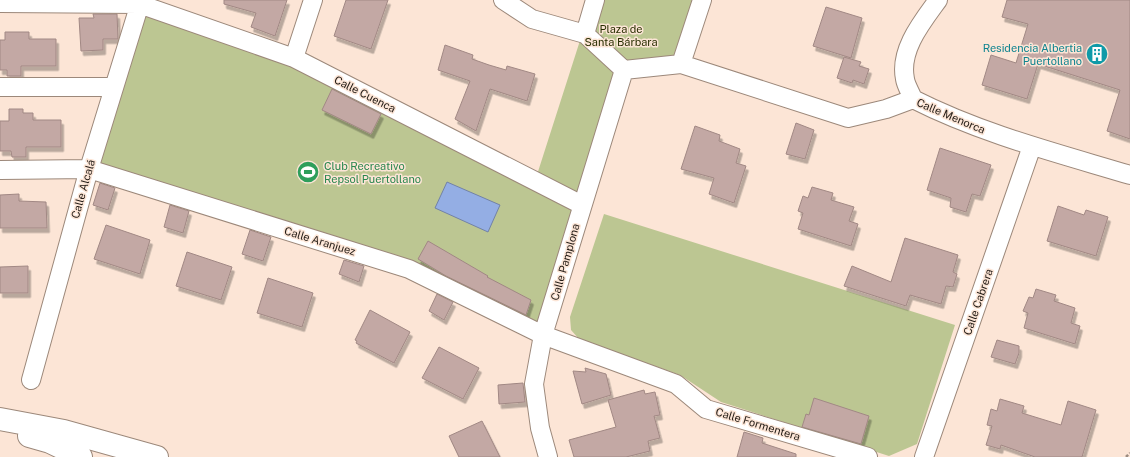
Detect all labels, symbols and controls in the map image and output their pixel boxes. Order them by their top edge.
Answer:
park label: Plaza de Santa Bárbara [584,23,658,48]
building icon: Residencia Albertia Puertollano [1084,41,1110,67]
place label: Residencia Albertia Puertollano [983,42,1082,67]
street label: Calle Cuenca [332,73,398,115]
street label: Calle Menorca [915,96,987,136]
street label: Calle Alcalá [69,158,97,220]
sports icon: Club Recreativo Repsol Puertollano [295,159,321,185]
place label: Club Recreativo Repsol Puertollano [324,160,421,185]
street label: Calle Pamplona [548,222,582,302]
street label: Calle Aranjuez [283,224,357,258]
street label: Calle Cabrera [961,267,995,337]
street label: Calle Formentera [714,405,802,443]

